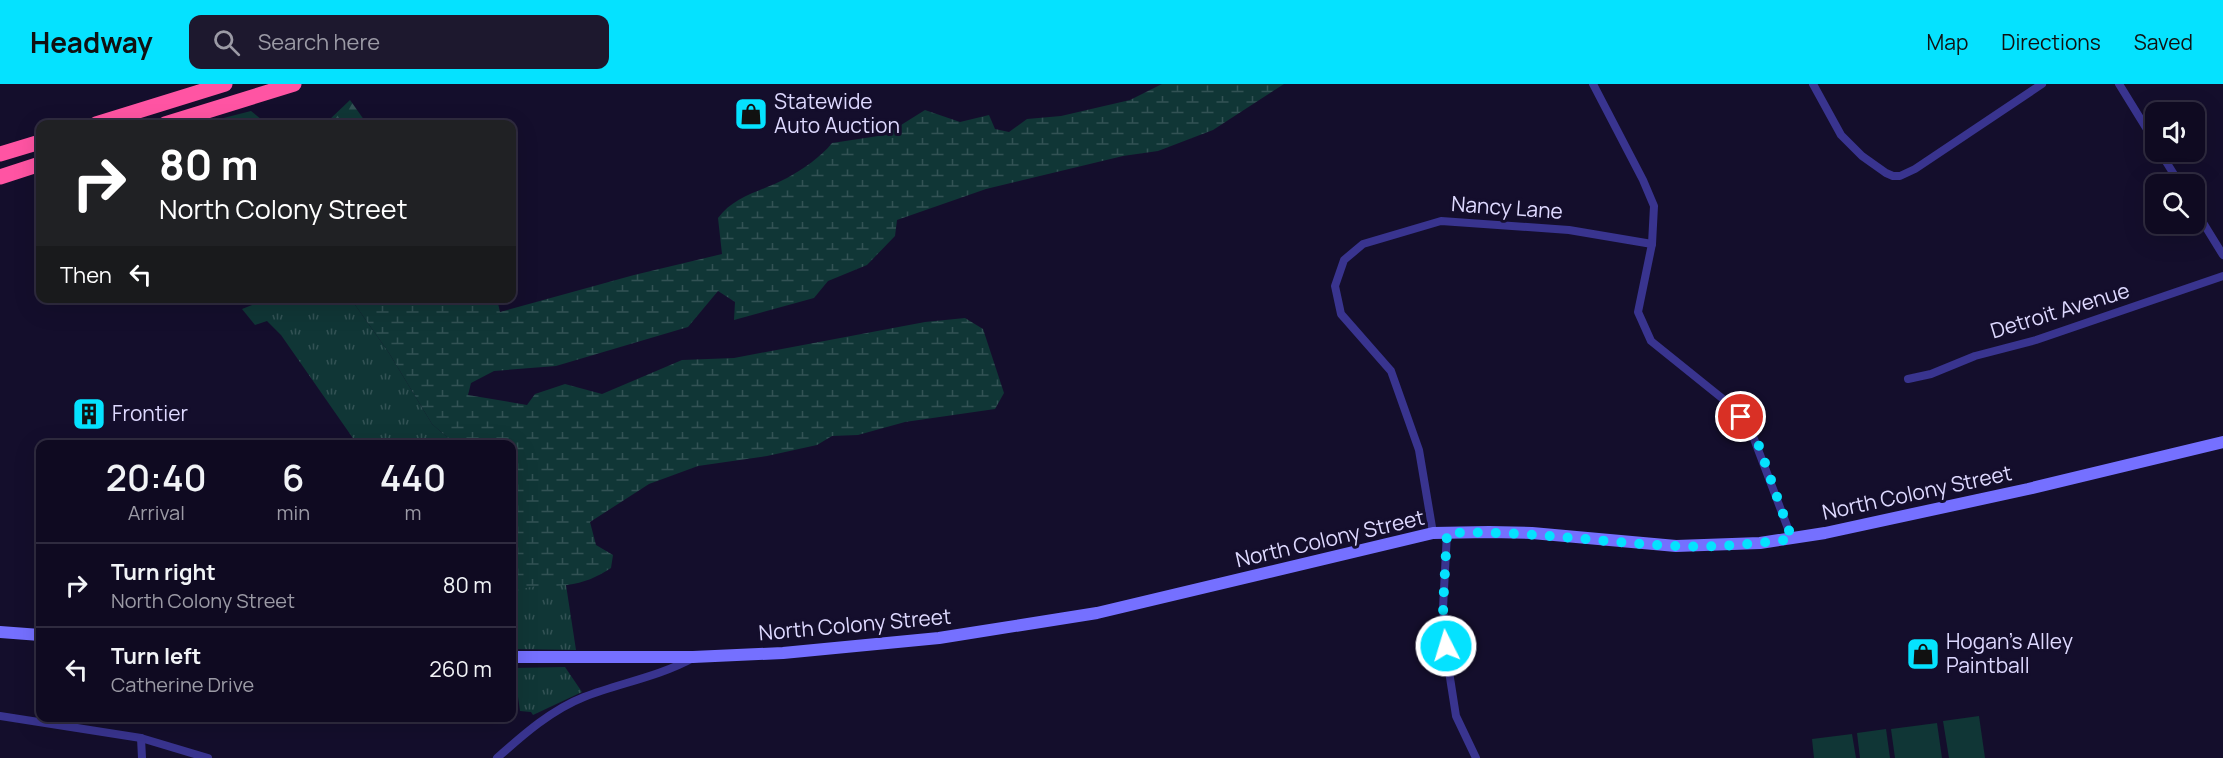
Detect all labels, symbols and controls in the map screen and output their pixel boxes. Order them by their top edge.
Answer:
search box [189,15,609,69]
text: Headway [30,23,153,61]
icon: search [210,26,243,59]
text: Search here [258,27,380,57]
text: Map [1927,28,1968,56]
text: Directions [2001,28,2101,56]
text: Saved [2134,28,2193,56]
place label: Statewide Auto Auction [774,87,900,139]
shop icon: Statewide Auto Auction [733,96,769,132]
map controls [2145,102,2205,234]
button: sound [2145,102,2205,162]
text: 80 m [159,135,259,193]
icon: right [60,144,138,222]
button: search [2145,174,2205,234]
street label: Nancy Lane [1450,189,1564,225]
text: North Colony Street [159,190,407,227]
icon: left [124,258,157,291]
text: Then [60,260,112,290]
street label: Detroit Avenue [1987,276,2133,344]
pin [1715,391,1766,442]
building icon: Frontier [71,396,107,432]
place label: Frontier [112,399,188,427]
icon: arrive [1724,400,1757,433]
text: 20:40 [106,453,207,502]
text: 6 [282,453,304,502]
text: 440 [380,453,446,502]
street label: North Colony Street [1819,458,2014,526]
text: Arrival [128,499,185,526]
text: min [277,499,310,526]
text: m [405,499,422,526]
street label: North Colony Street [1232,503,1427,573]
text: Turn right [111,557,216,587]
icon: right [60,569,93,602]
text: 80 m [443,570,492,600]
text: North Colony Street [111,587,295,614]
street label: North Colony Street [757,602,952,646]
position arrow [1414,614,1478,678]
place label: Hogan's Alley Paintball [1946,627,2073,679]
shop icon: Hogan's Alley Paintball [1905,636,1941,672]
text: Turn left [111,641,201,671]
icon: left [60,653,93,686]
text: 260 m [429,654,492,684]
text: Catherine Drive [111,671,254,698]

